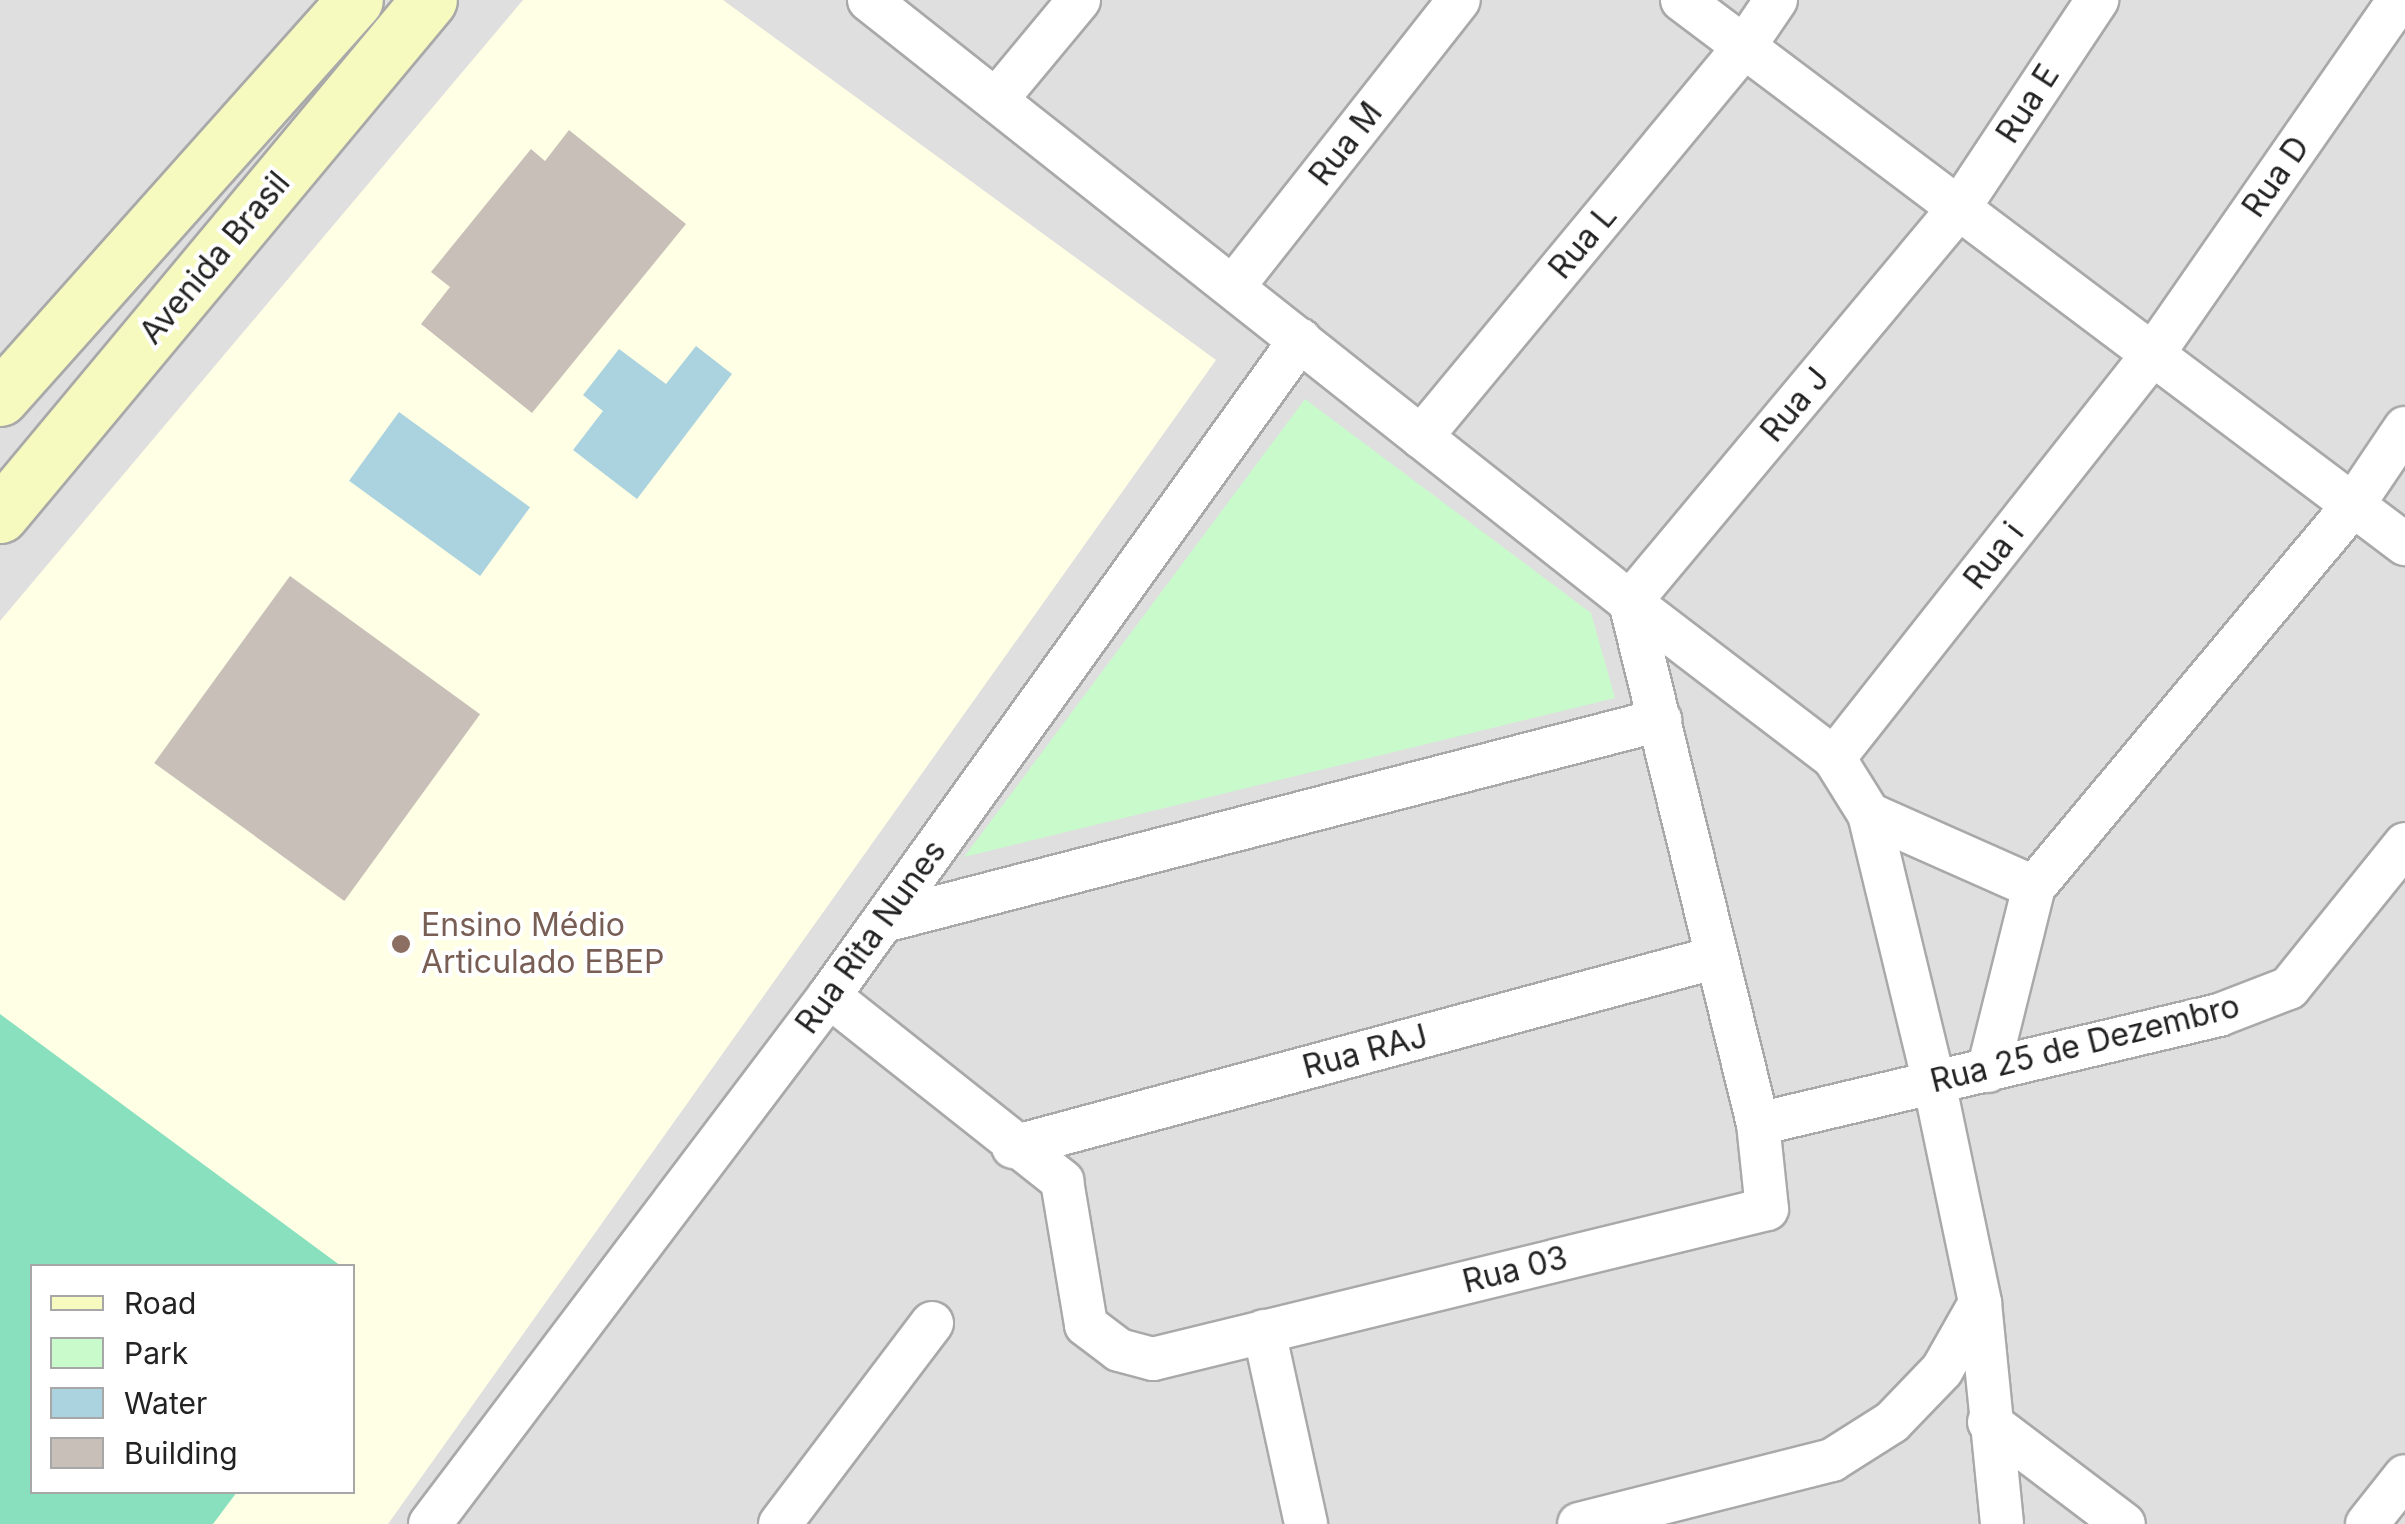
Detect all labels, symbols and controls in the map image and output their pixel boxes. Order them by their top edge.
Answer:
street label: Rua E [1989,58,2067,150]
street label: Rua M [1302,95,1390,193]
street label: Rua D [2235,129,2317,225]
street label: Avenida Brasil [132,164,298,352]
street label: Rua L [1541,197,1625,287]
street label: Rua J [1753,360,1837,450]
street label: Rua i [1956,515,2032,597]
street label: Rua Rita Nunes [788,833,954,1041]
place label: Ensino Médio Articulado EBEP [421,907,664,982]
marker: Ensino Médio Articulado EBEP [390,933,412,955]
street label: Rua 25 de Dezembro [1926,987,2244,1101]
street label: Rua RAJ [1298,1017,1432,1087]
street label: Rua 03 [1459,1238,1571,1302]
legend [30,1264,355,1494]
text: Road [124,1285,196,1321]
text: Park [124,1335,188,1371]
text: Water [124,1385,207,1421]
text: Building [124,1435,238,1471]

